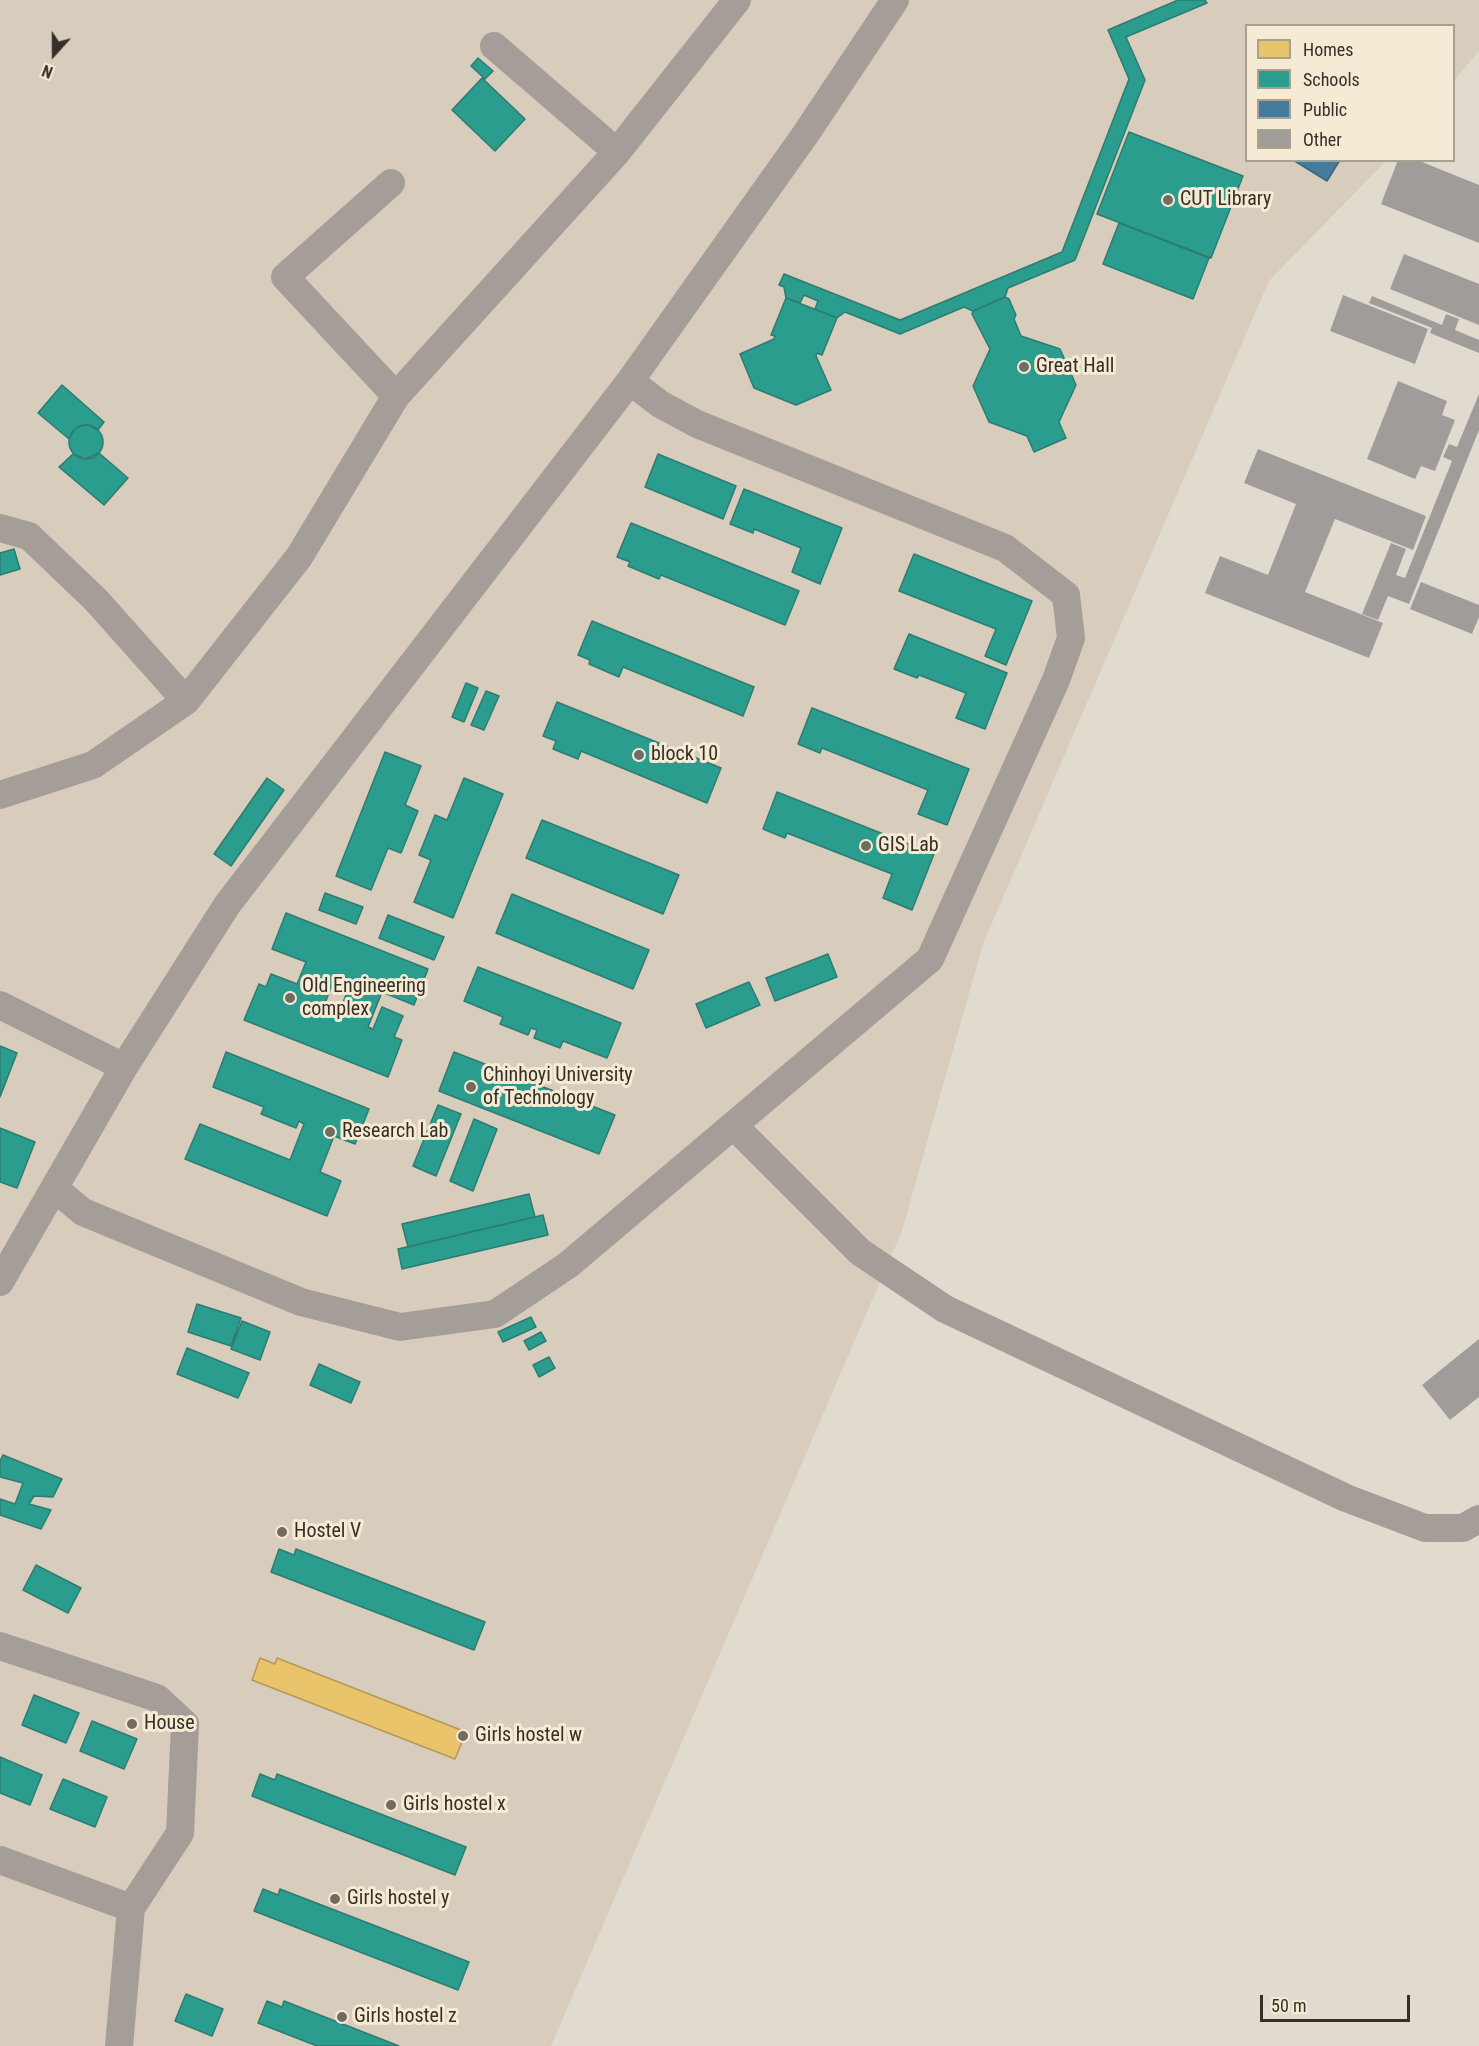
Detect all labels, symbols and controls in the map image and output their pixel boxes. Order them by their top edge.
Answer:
north arrow [24,24,84,84]
legend [1245,24,1455,162]
text: Homes [1303,39,1353,60]
text: N [39,61,55,82]
text: Schools [1303,69,1360,90]
text: Public [1303,99,1347,120]
text: Other [1303,129,1342,150]
place label: CUT Library [1180,188,1271,212]
marker: CUT Library [1161,193,1175,207]
place label: Great Hall [1036,355,1114,379]
marker: Great Hall [1017,360,1031,374]
place label: block 10 [651,743,718,767]
marker: block 10 [632,748,646,762]
place label: GIS Lab [878,834,939,858]
marker: GIS Lab [859,839,873,853]
place label: Old Engineering complex [302,975,426,1022]
marker: Old Engineering complex [283,991,297,1005]
place label: Chinhoyi University of Technology [483,1064,633,1111]
marker: Chinhoyi University of Technology [464,1080,478,1094]
place label: Research Lab [342,1120,448,1144]
marker: Research Lab [323,1125,337,1139]
place label: Hostel V [294,1520,361,1544]
marker: Hostel V [275,1525,289,1539]
place label: House [144,1712,195,1736]
marker: House [125,1717,139,1731]
place label: Girls hostel w [475,1724,582,1748]
marker: Girls hostel w [456,1729,470,1743]
place label: Girls hostel x [403,1793,506,1817]
marker: Girls hostel x [384,1798,398,1812]
place label: Girls hostel y [347,1887,449,1911]
marker: Girls hostel y [328,1892,342,1906]
scale bar [1263,1983,1413,2021]
text: 50 m [1271,1995,1306,2016]
place label: Girls hostel z [354,2005,457,2029]
marker: Girls hostel z [335,2010,349,2024]

